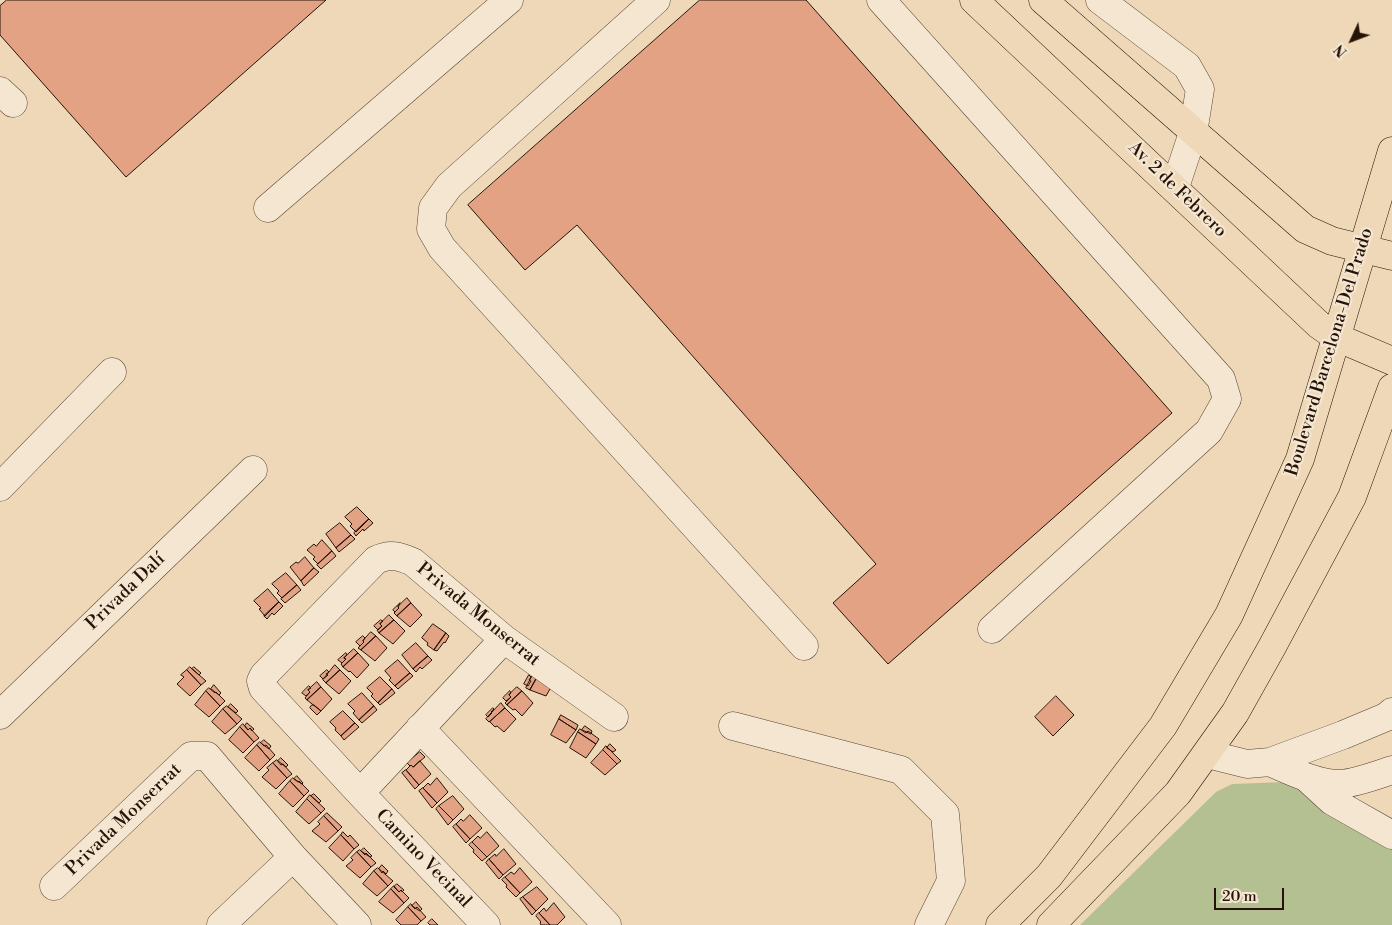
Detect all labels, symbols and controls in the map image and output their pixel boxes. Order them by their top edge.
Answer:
north arrow [1327,15,1377,65]
text: N [1331,40,1351,60]
street label: Av. 2 de Febrero [1123,137,1231,243]
street label: Boulevard Barcelona-Del Prado [1282,225,1378,479]
street label: Privada Dalí [82,549,170,635]
street label: Privada Monserrat [412,559,544,671]
street label: Privada Monserrat [62,759,186,881]
street label: Camino Vecinal [371,805,475,913]
scale bar [1217,878,1287,910]
text: 20 m [1222,887,1257,906]

